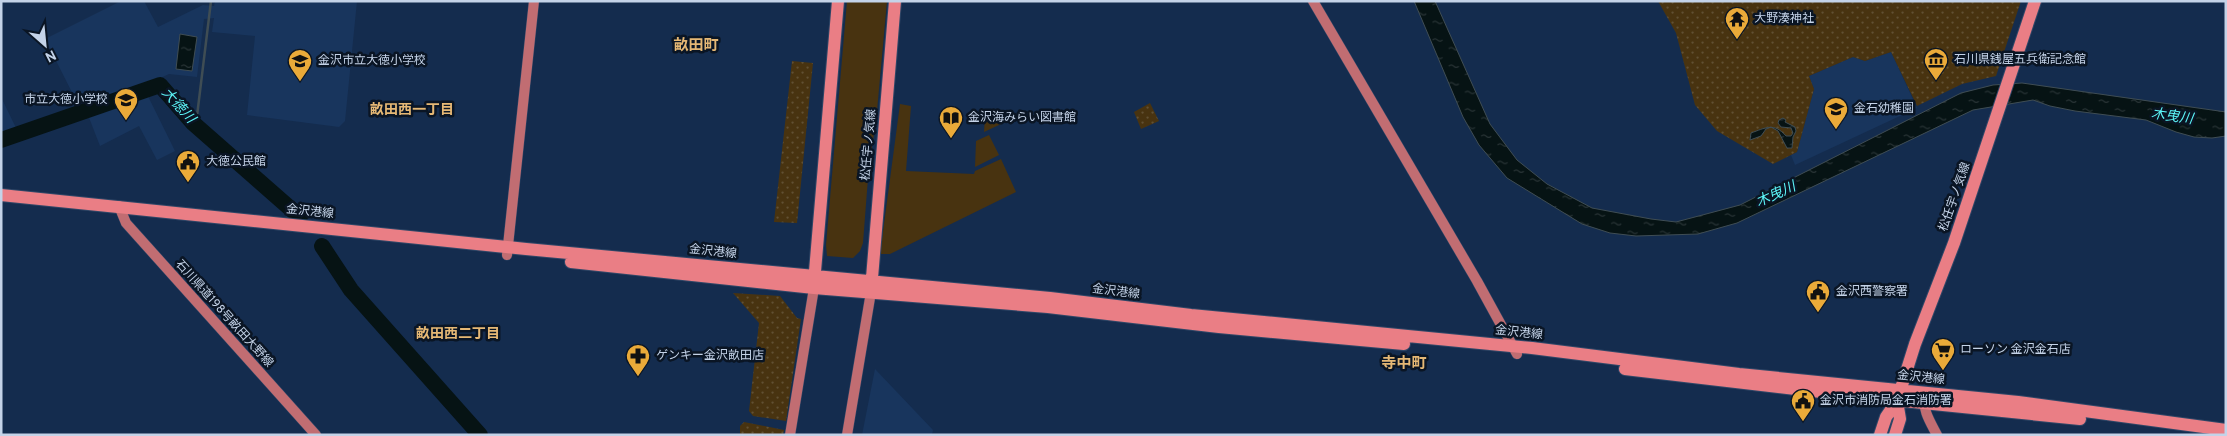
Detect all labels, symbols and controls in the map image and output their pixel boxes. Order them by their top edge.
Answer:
temple icon: 大野湊神社 [1724,6,1750,40]
place label: 大野湊神社 [1754,11,1814,27]
north arrow [20,20,70,70]
district label: 畝田町 [673,37,719,56]
text: N [42,45,59,65]
museum icon: 石川県銭屋五兵衛記念館 [1923,47,1949,81]
school or university icon: 金沢市立大徳小学校 [287,48,313,82]
place label: 石川県銭屋五兵衛記念館 [1954,52,2086,68]
place label: 金沢市立大徳小学校 [318,53,426,69]
water label: 大徳川 [158,85,200,129]
school or university icon: 市立大徳小学校 [113,87,139,121]
place label: 市立大徳小学校 [24,92,108,108]
school or university icon: 金石幼稚園 [1823,96,1849,130]
district label: 畝田西一丁目 [370,101,454,119]
place label: 金石幼稚園 [1854,101,1914,117]
library icon: 金沢海みらい図書館 [938,105,964,139]
water label: 木曳川 [2150,106,2196,129]
street label: 松任宇ノ気線 [858,108,880,182]
place label: 金沢海みらい図書館 [968,110,1076,126]
public building icon: 大徳公民館 [175,149,201,183]
place label: 大徳公民館 [206,154,266,170]
street label: 松任宇ノ気線 [1936,160,1974,234]
water label: 木曳川 [1753,178,1800,211]
street label: 金沢港線 [285,202,335,222]
street label: 金沢港線 [688,242,738,262]
street label: 石川県道198号畝田大野線 [172,257,276,371]
public building icon: 金沢西警察署 [1805,279,1831,313]
street label: 金沢港線 [1091,281,1141,303]
place label: 金沢西警察署 [1836,284,1908,300]
street label: 金沢港線 [1494,323,1544,343]
district label: 畝田西二丁目 [416,325,500,343]
supermarket icon: ローソン 金沢金石店 [1930,337,1956,371]
place label: ローソン 金沢金石店 [1960,342,2071,358]
pharmacy icon: ゲンキー金沢畝田店 [625,343,651,377]
place label: ゲンキー金沢畝田店 [656,348,764,364]
district label: 寺中町 [1381,355,1427,374]
street label: 金沢港線 [1896,368,1946,388]
public building icon: 金沢市消防局金石消防署 [1790,388,1816,422]
place label: 金沢市消防局金石消防署 [1820,393,1952,409]

